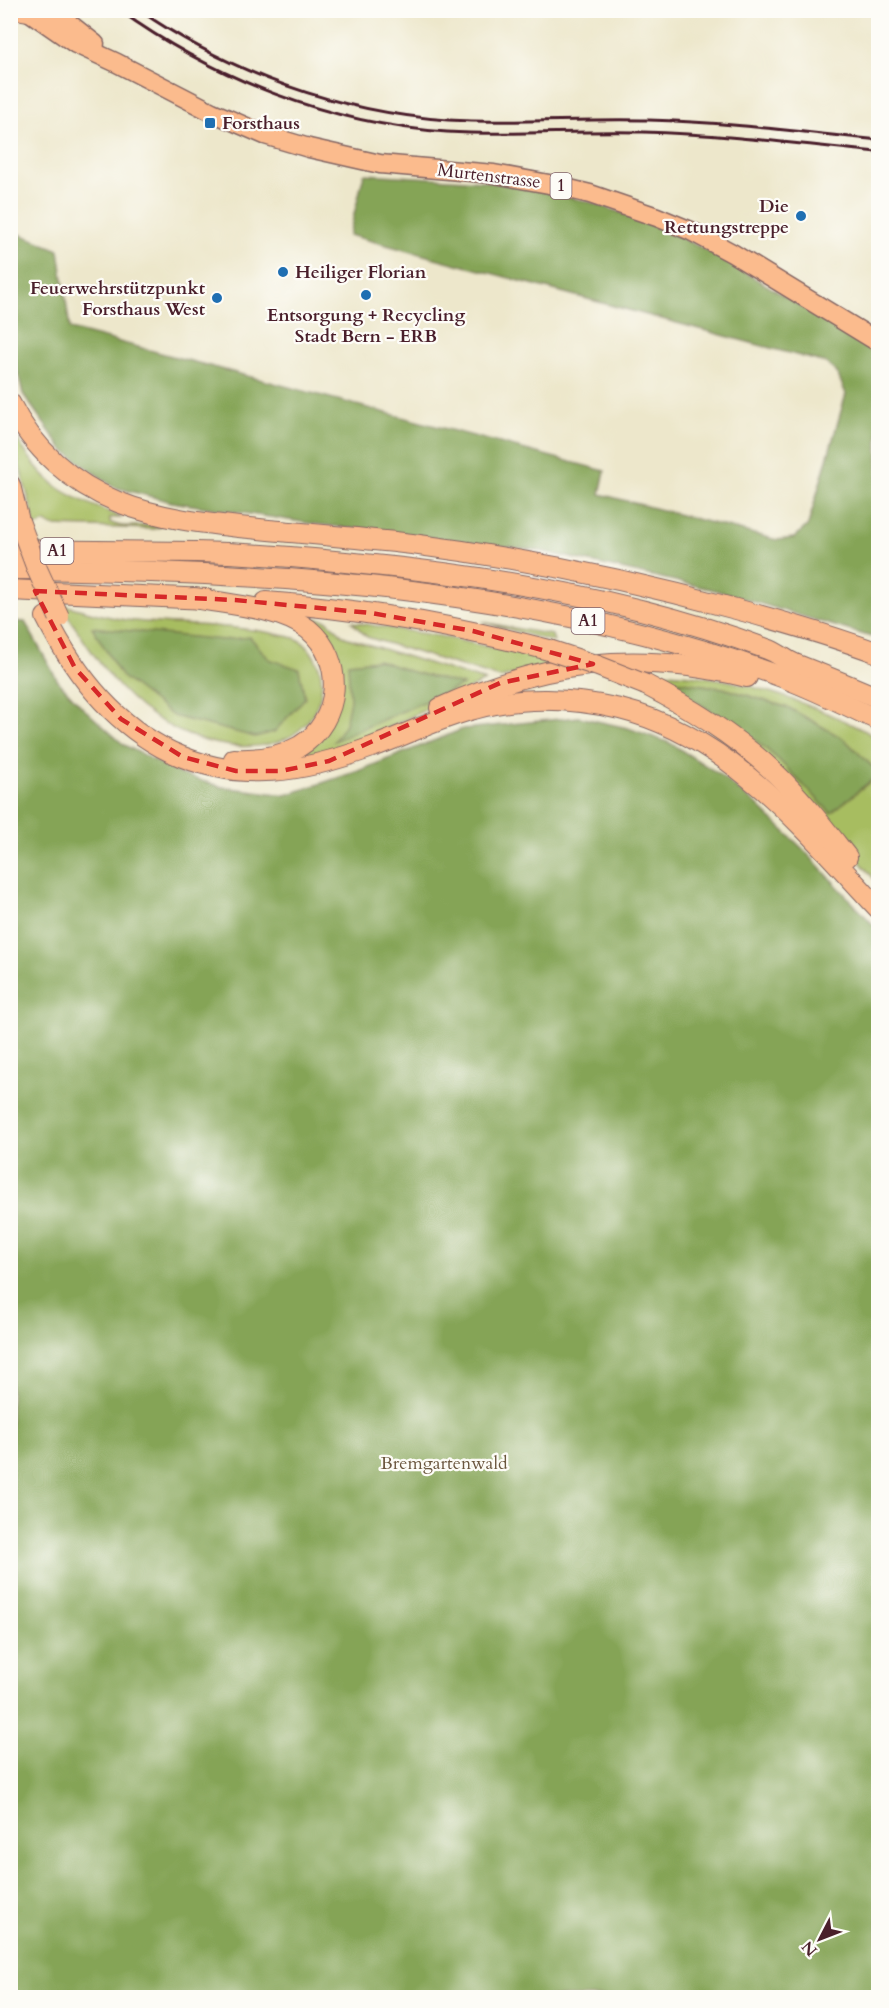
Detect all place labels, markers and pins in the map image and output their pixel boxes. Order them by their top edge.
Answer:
place label: Forsthaus [222,111,300,136]
marker: Forsthaus [203,116,217,130]
place label: Die Rettungstreppe [664,194,789,240]
marker: Die Rettungstreppe [794,209,808,223]
place label: Heiliger Florian [295,260,427,285]
marker: Heiliger Florian [276,265,290,279]
place label: Feuerwehrstützpunkt Forsthaus West [30,276,206,322]
marker: Entsorgung + Recycling Stadt Bern - ERB [359,288,373,302]
marker: Feuerwehrstützpunkt Forsthaus West [210,291,224,305]
place label: Entsorgung + Recycling Stadt Bern - ERB [267,303,465,349]

